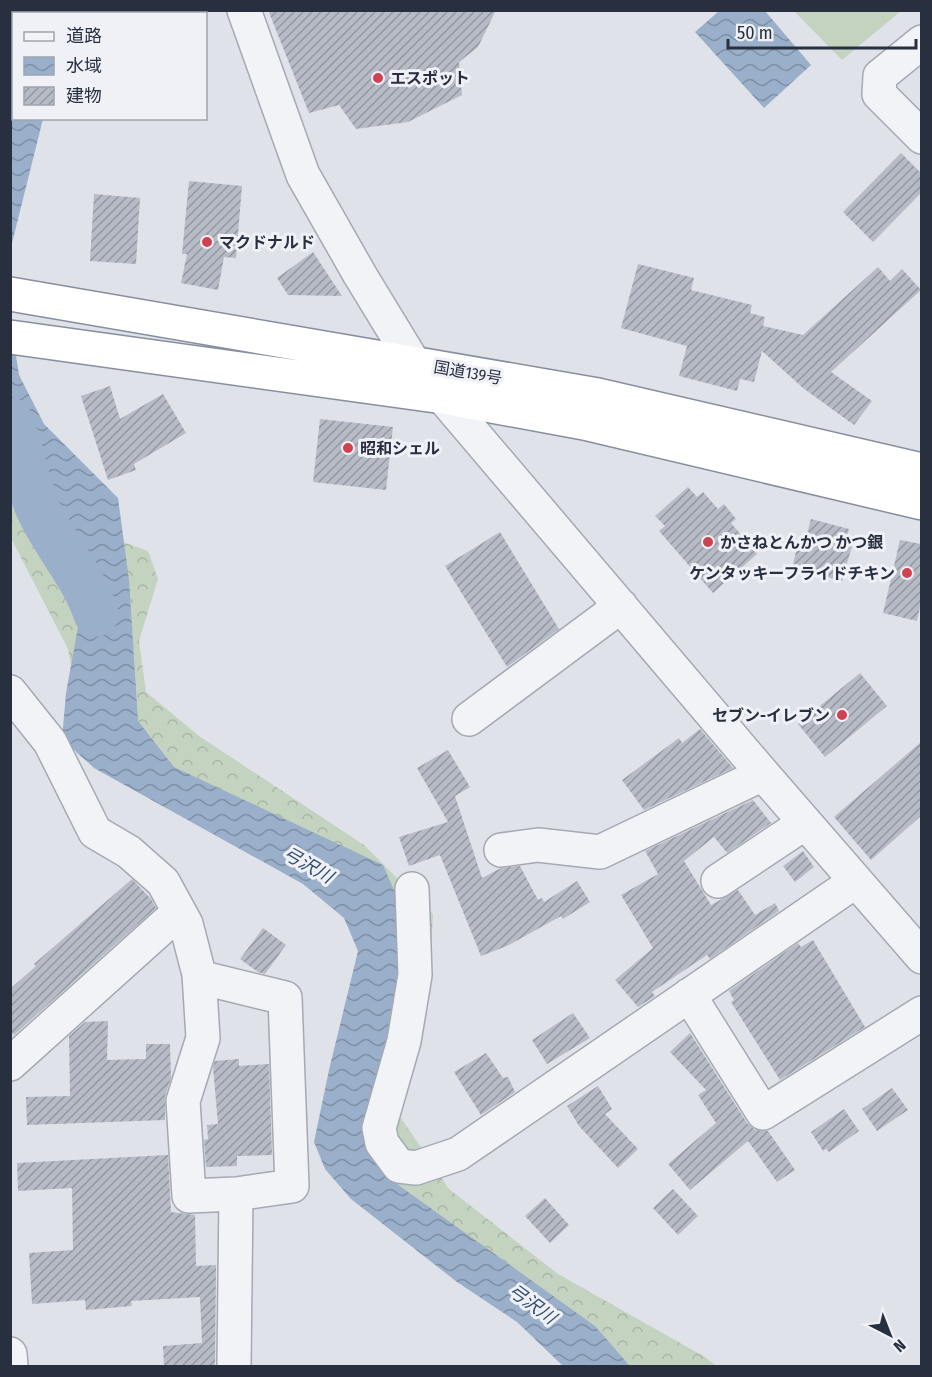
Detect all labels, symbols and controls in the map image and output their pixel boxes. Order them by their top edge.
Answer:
legend [12,12,207,120]
scale bar [728,12,916,50]
text: 50 m [737,22,773,44]
text: 道路 [66,25,102,47]
text: 水域 [66,55,102,77]
place label: エスポット [390,69,470,88]
marker: エスポット [371,71,385,85]
text: 建物 [66,85,102,107]
place label: マクドナルド [219,233,315,252]
marker: マクドナルド [200,235,214,249]
street label: 国道139号 [432,357,504,388]
place label: 昭和シェル [360,439,440,458]
marker: 昭和シェル [341,441,355,455]
place label: かさねとんかつ かつ銀 [720,533,883,552]
marker: かさねとんかつ かつ銀 [701,535,715,549]
place label: ケンタッキーフライドチキン [689,564,895,583]
marker: ケンタッキーフライドチキン [900,566,914,580]
place label: セブン-イレブン [712,706,830,725]
marker: セブン-イレブン [835,708,849,722]
water label: 弓沢川 [279,842,339,889]
water label: 弓沢川 [504,1279,562,1330]
north arrow [860,1305,920,1365]
text: N [890,1336,910,1356]

